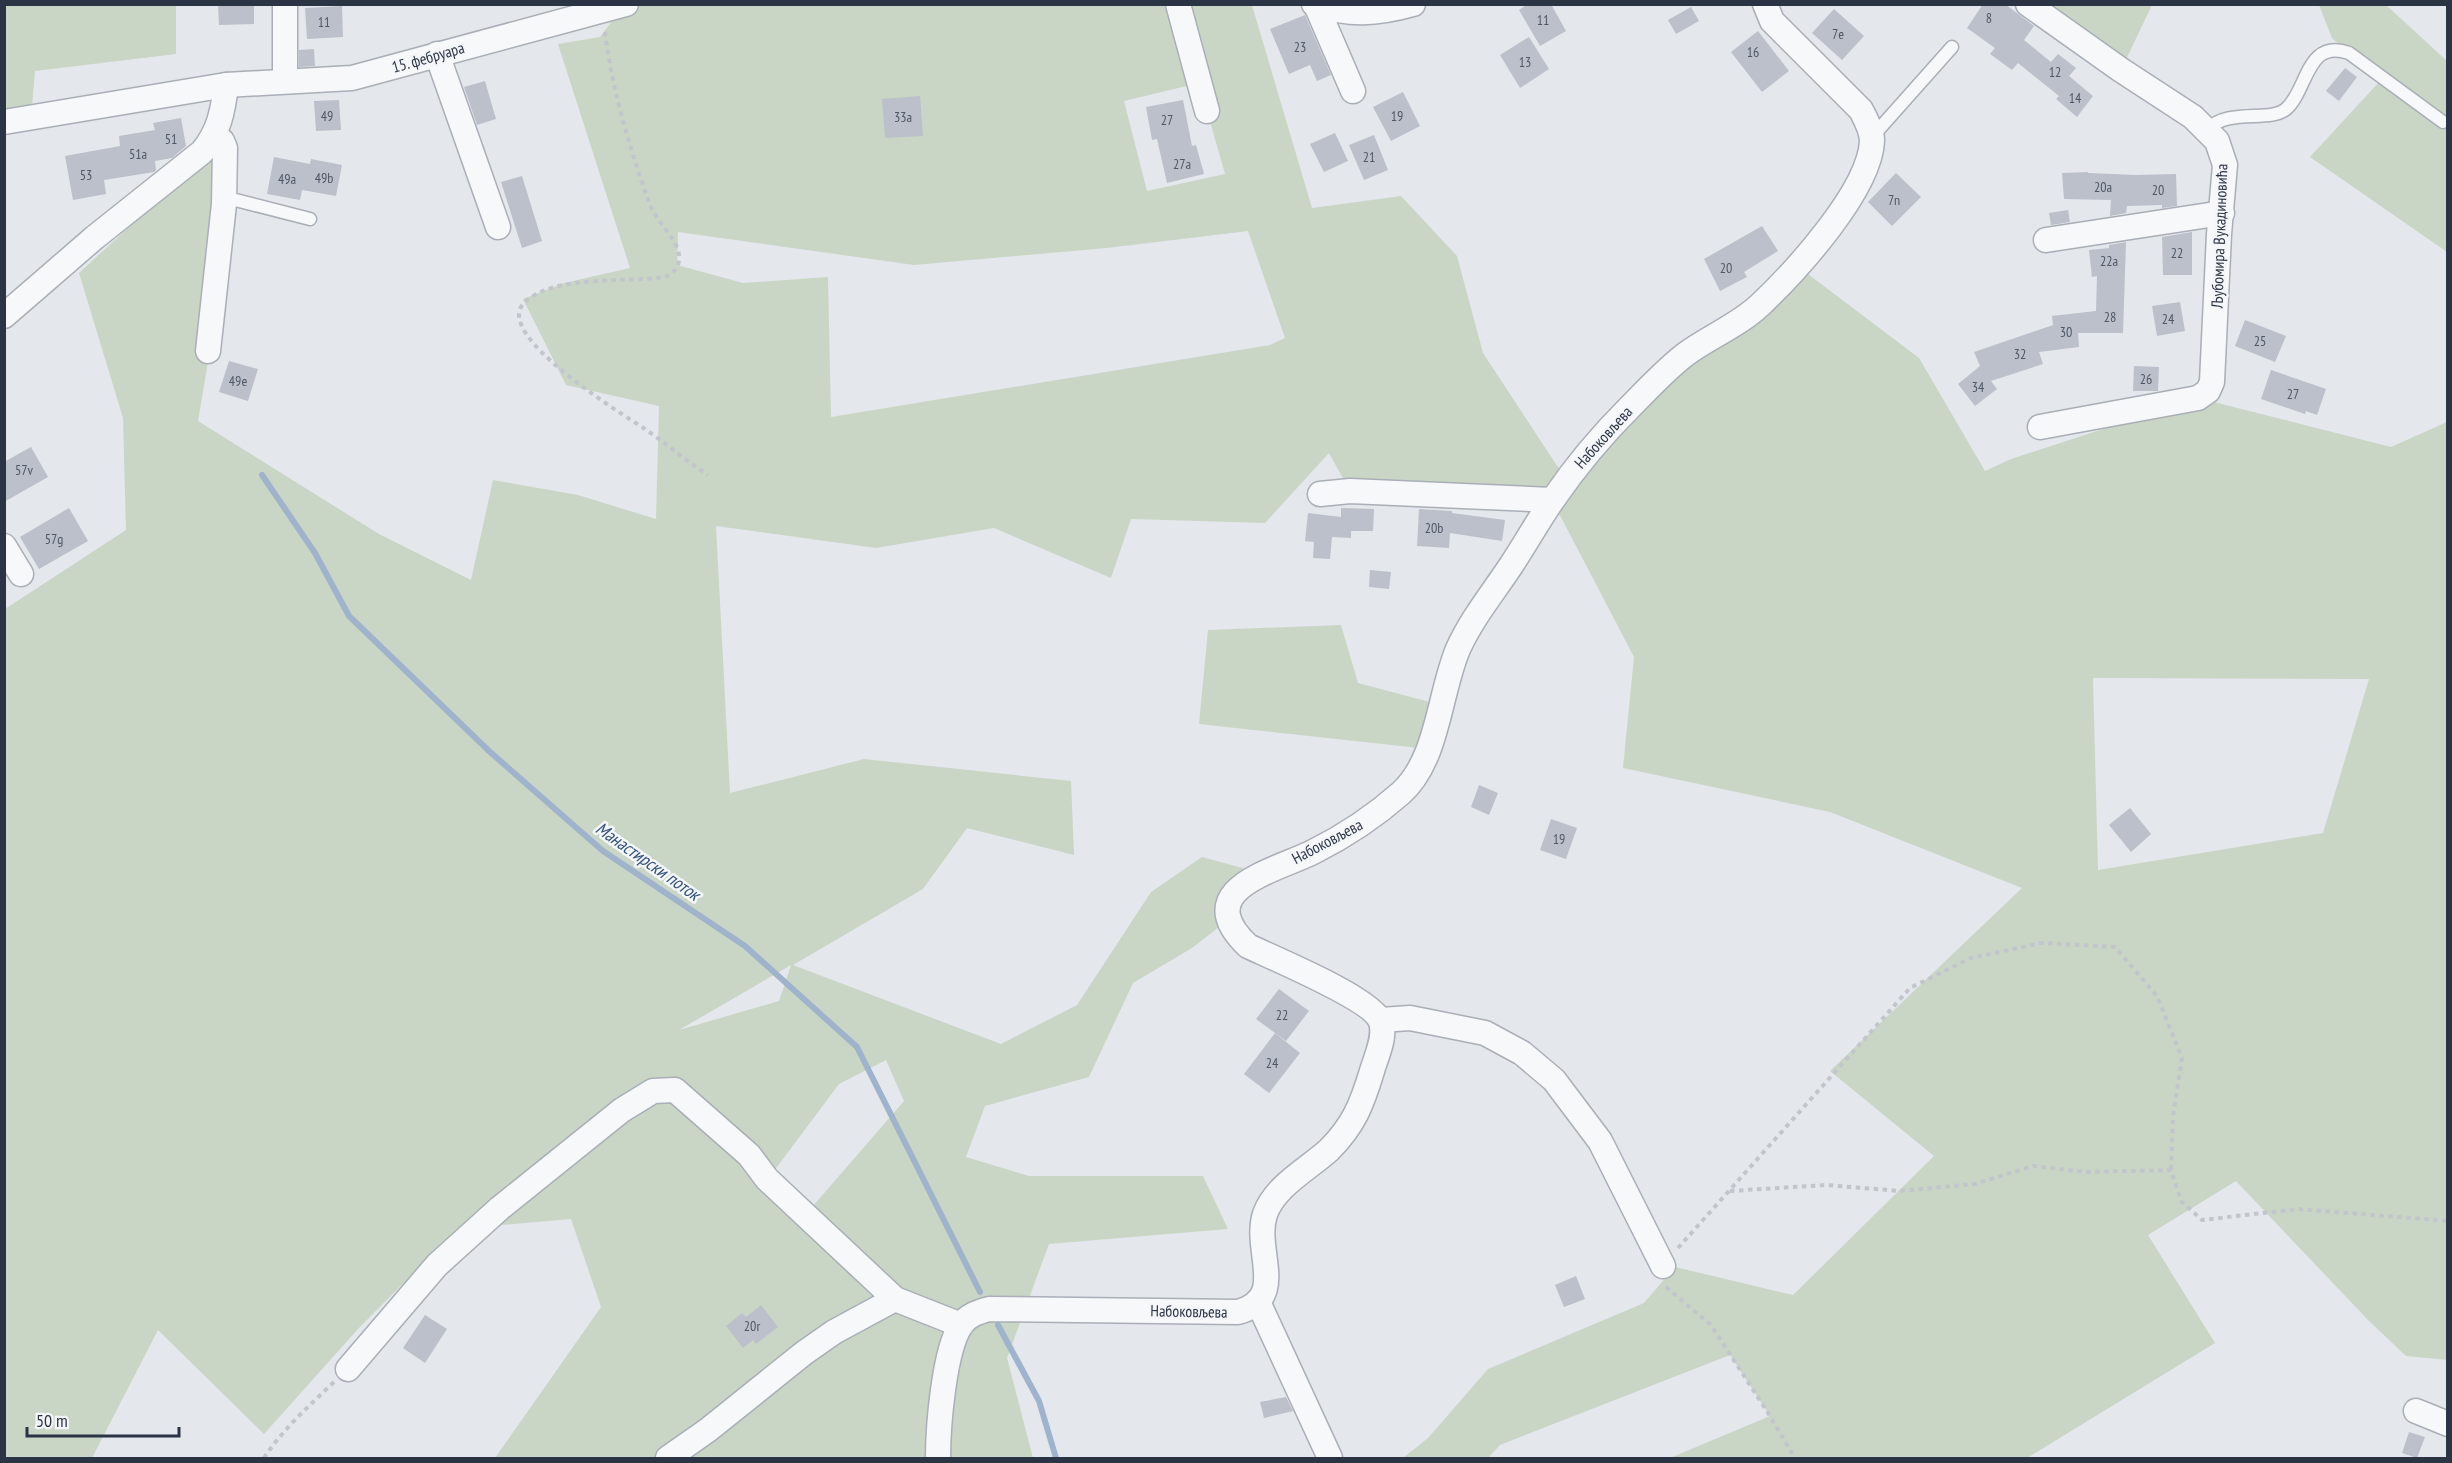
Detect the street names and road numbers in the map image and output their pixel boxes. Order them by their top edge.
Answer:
street label: 15. фебруара [389,37,467,77]
street label: Љубомира Вукадиновића [2206,163,2232,310]
street label: Набоковљева [1570,402,1636,472]
street label: Набоковљева [1288,814,1366,868]
street label: Набоковљева [1150,1300,1228,1322]

